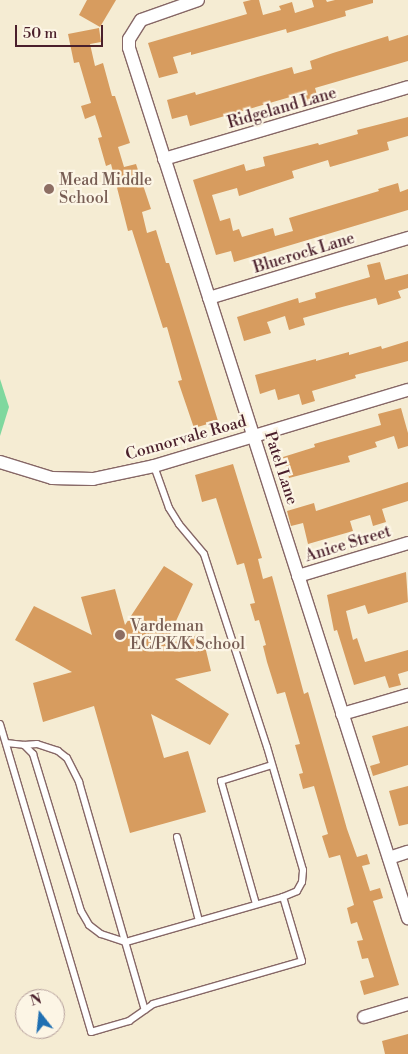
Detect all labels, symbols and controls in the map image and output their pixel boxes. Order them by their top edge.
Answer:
scale bar [18,15,105,47]
text: 50 m [23,24,57,43]
street label: Ridgeland Lane [225,83,339,133]
place label: Mead Middle School [59,170,152,208]
marker: Mead Middle School [43,183,55,195]
street label: Bluerock Lane [251,228,357,278]
street label: Connorvale Road [123,412,249,464]
street label: Patel Lane [260,429,302,507]
street label: Anice Street [303,522,393,566]
place label: Vardeman EC/PK/K School [130,616,245,654]
marker: Vardeman EC/PK/K School [114,629,126,641]
north arrow [15,989,65,1039]
text: N [28,990,44,1011]

